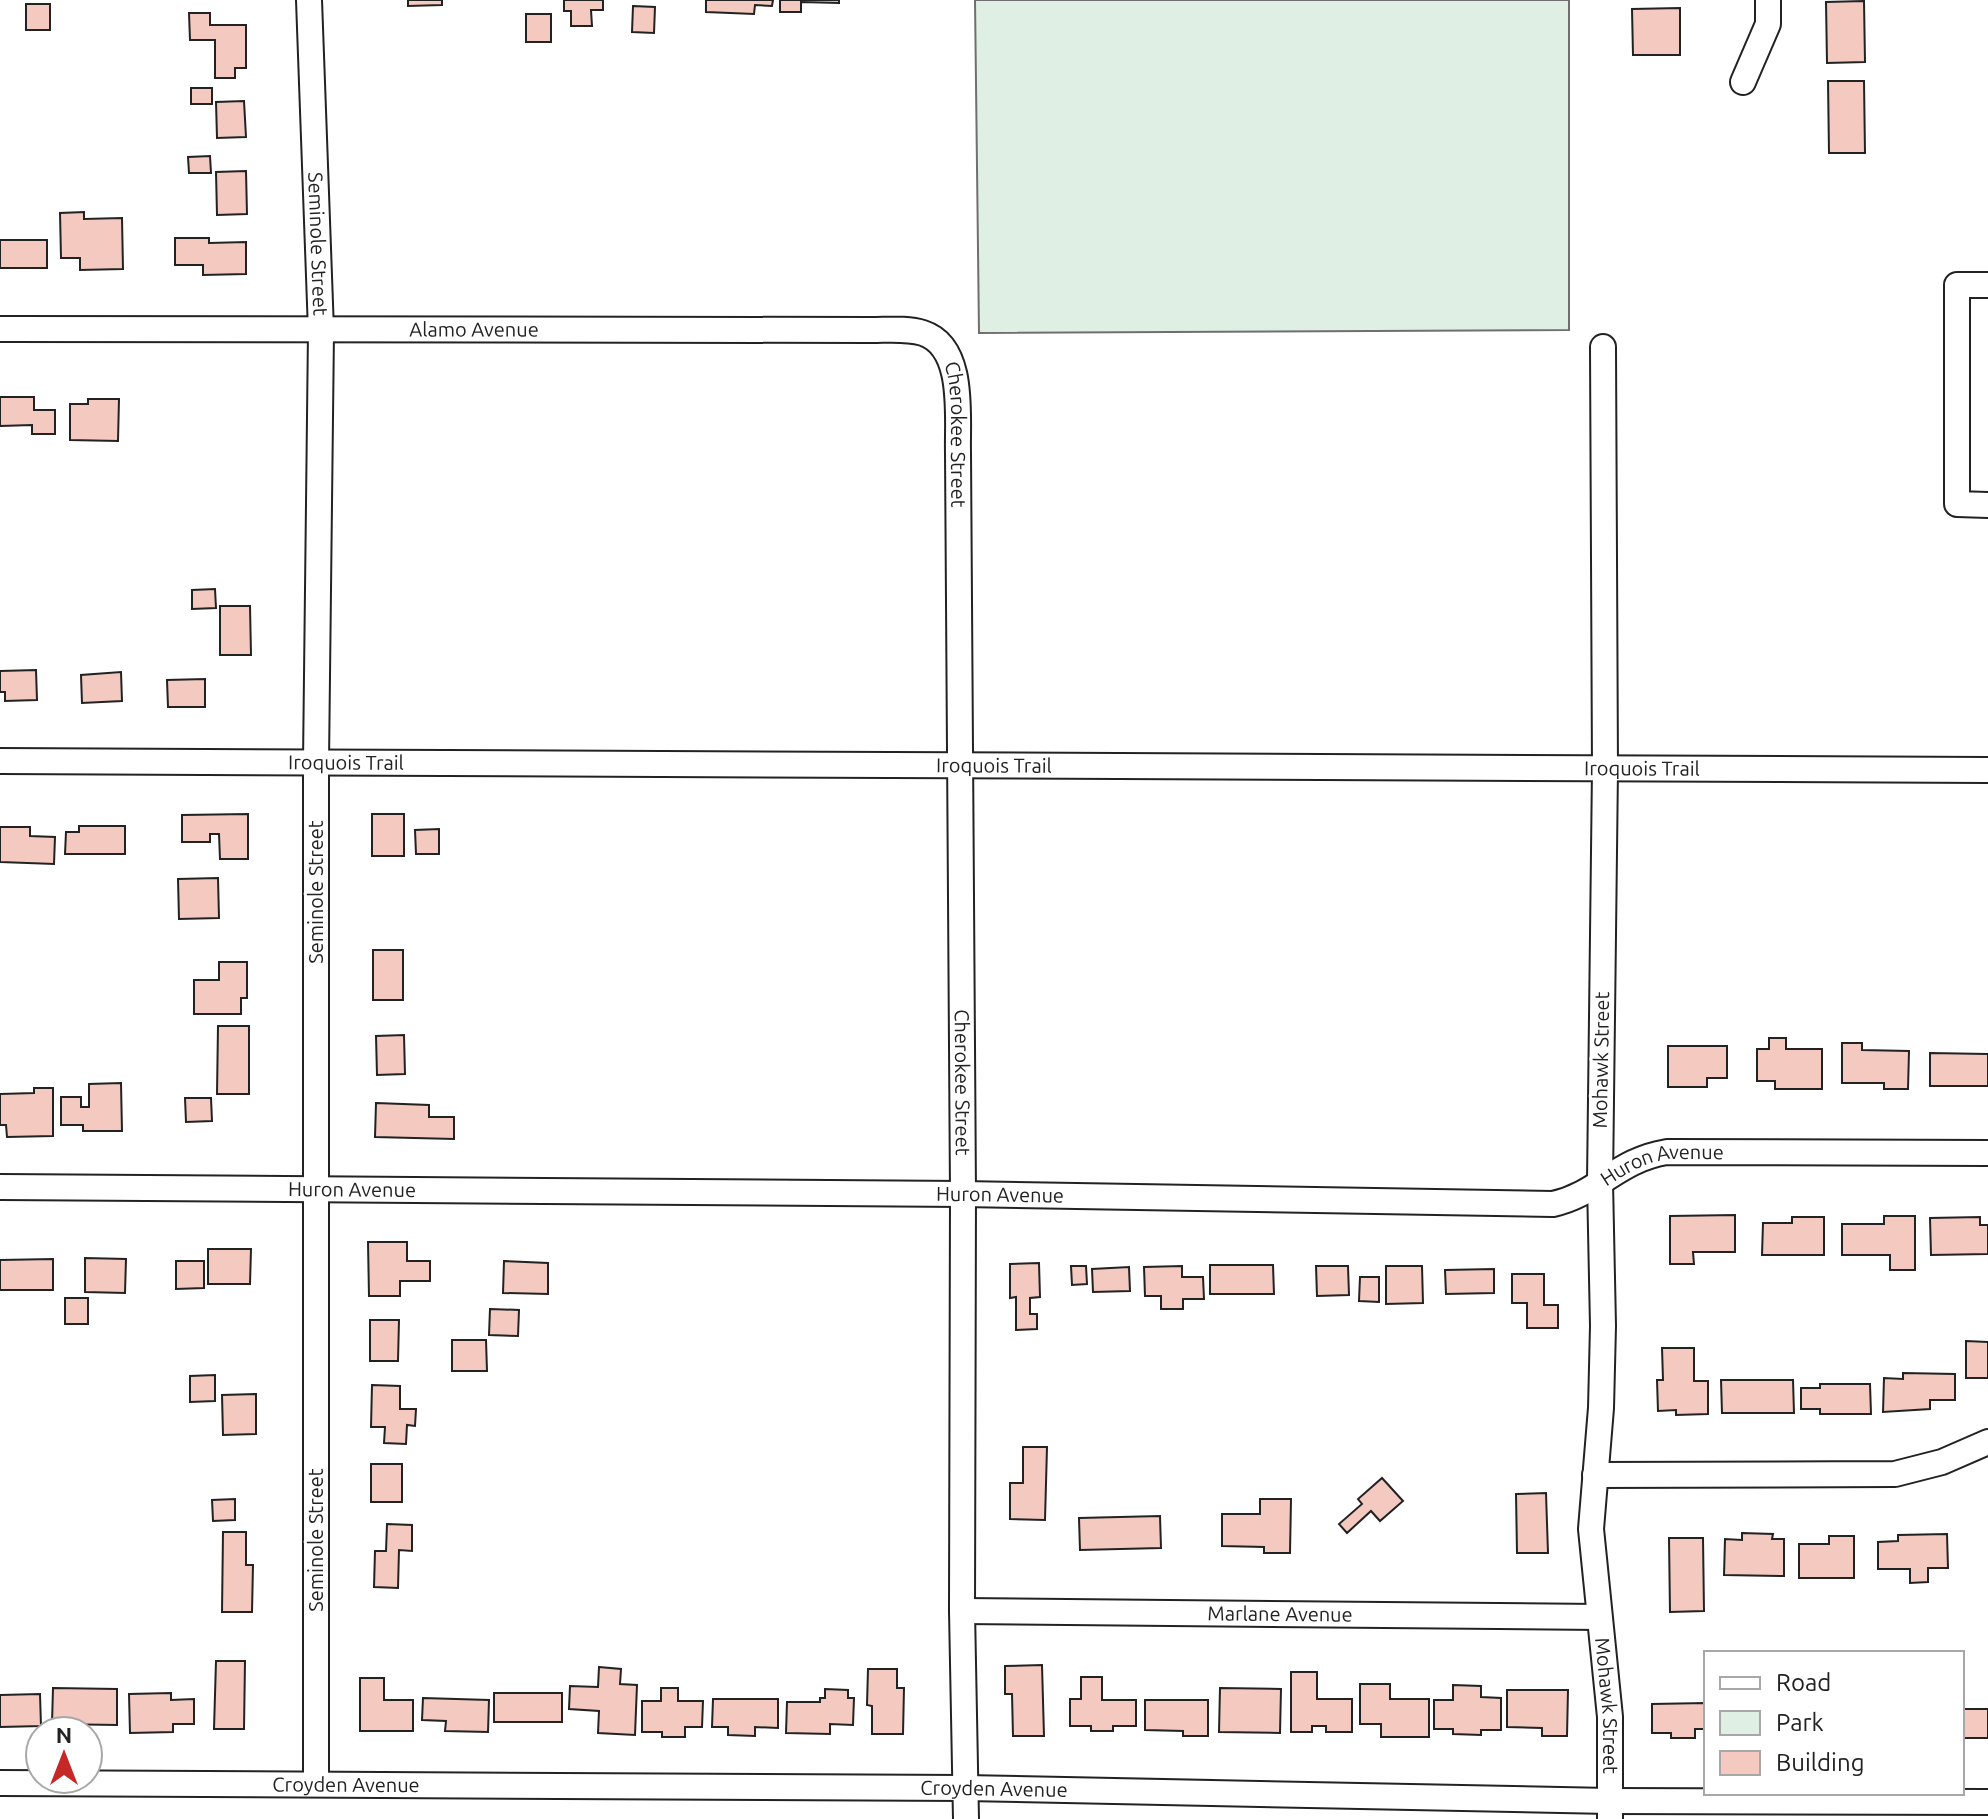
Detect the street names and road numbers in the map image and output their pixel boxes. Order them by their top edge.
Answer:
street label: Seminole Street [304,172,332,316]
street label: Alamo Avenue [409,317,539,341]
street label: Cherokee Street [940,359,970,508]
street label: Iroquois Trail [288,750,404,774]
street label: Iroquois Trail [936,753,1052,777]
street label: Iroquois Trail [1584,756,1700,780]
street label: Seminole Street [304,820,327,964]
street label: Mohawk Street [1588,991,1613,1129]
street label: Cherokee Street [951,1009,975,1156]
street label: Huron Avenue [1596,1140,1724,1190]
street label: Huron Avenue [288,1177,416,1201]
street label: Huron Avenue [936,1182,1064,1207]
street label: Seminole Street [304,1468,327,1612]
street label: Marlane Avenue [1207,1601,1353,1626]
street label: Mohawk Street [1591,1636,1622,1774]
street label: Croyden Avenue [272,1772,420,1796]
street label: Croyden Avenue [920,1776,1068,1801]

